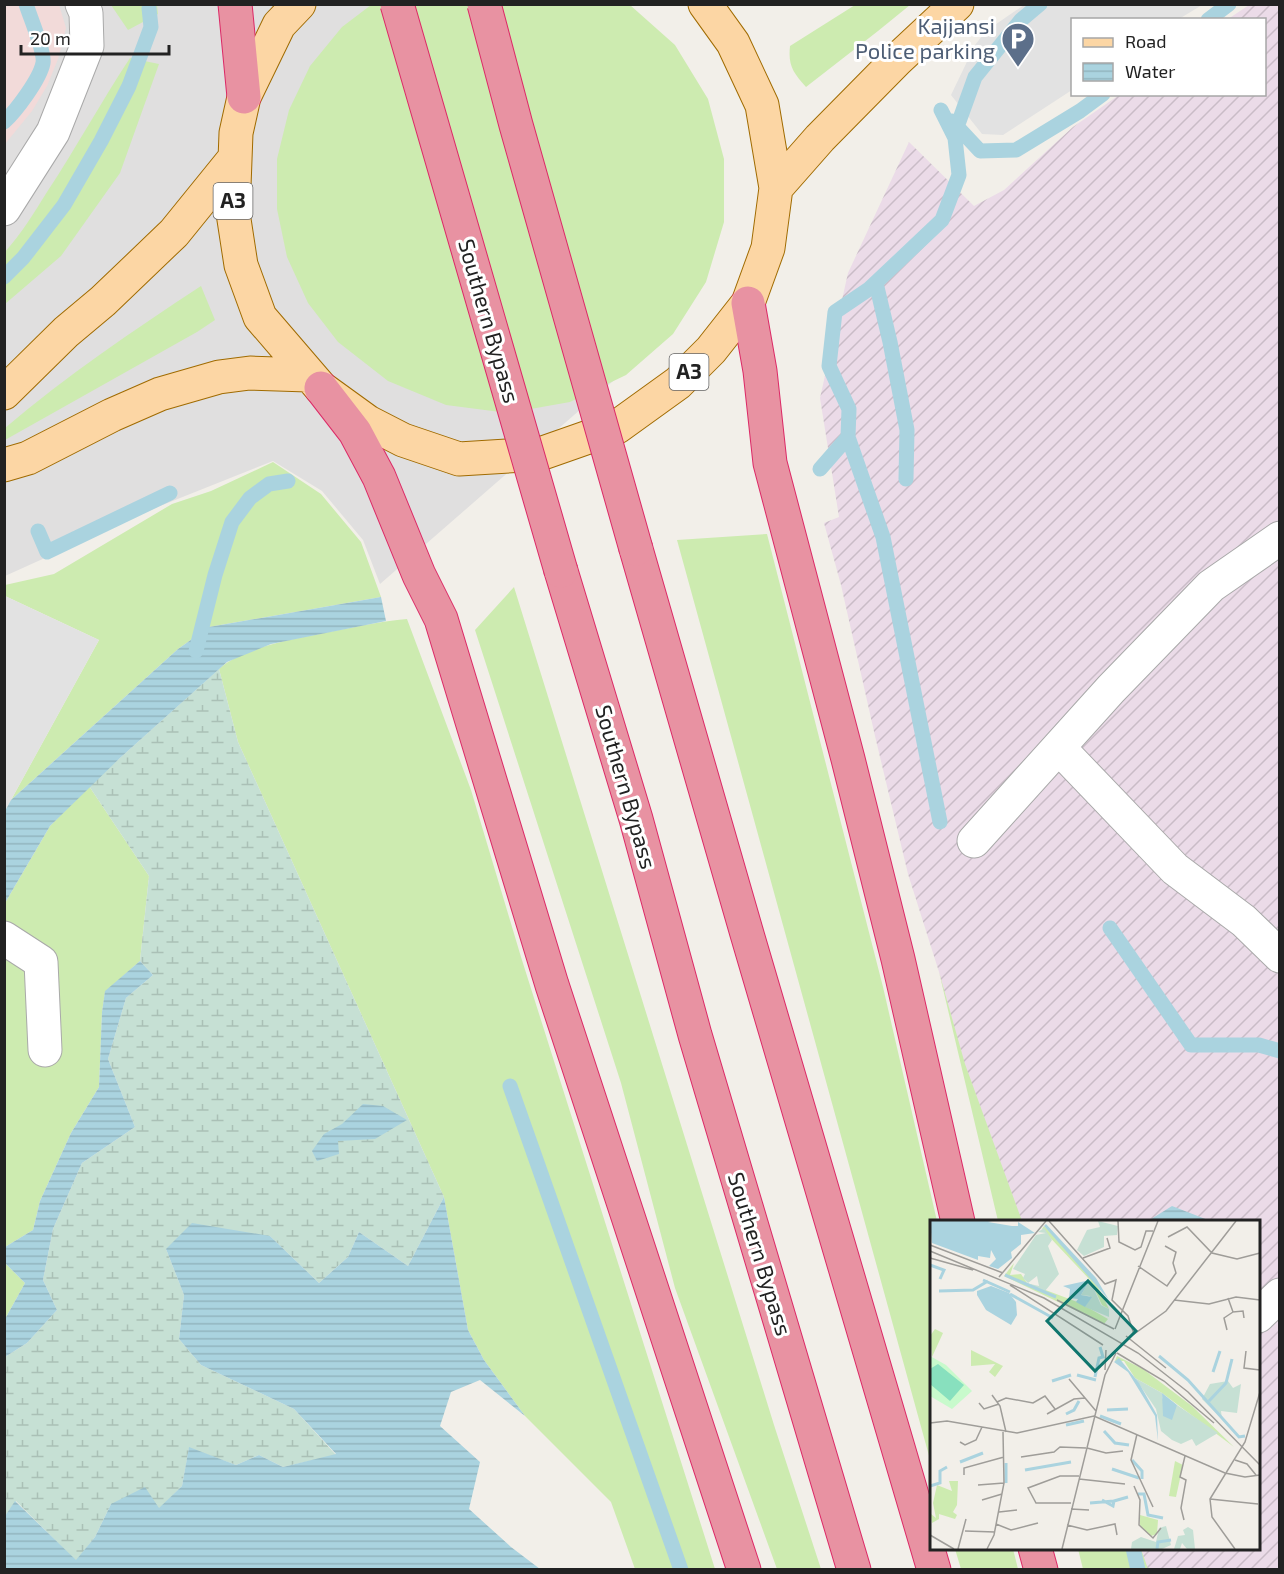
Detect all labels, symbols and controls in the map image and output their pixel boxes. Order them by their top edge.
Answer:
place label: Kajjansi Police parking [855,12,995,63]
scale bar [21,18,170,56]
legend [1071,18,1266,96]
parking icon: Kajjansi Police parking [1000,21,1036,68]
text: 20 m [30,27,71,49]
text: Road [1125,30,1166,52]
text: Water [1125,60,1175,82]
road number: A3 [214,183,252,219]
street label: Southern Bypass [454,236,526,406]
road number: A3 [670,354,708,390]
street label: Southern Bypass [591,702,663,872]
street label: Southern Bypass [724,1169,798,1338]
inset map [930,1220,1260,1550]

